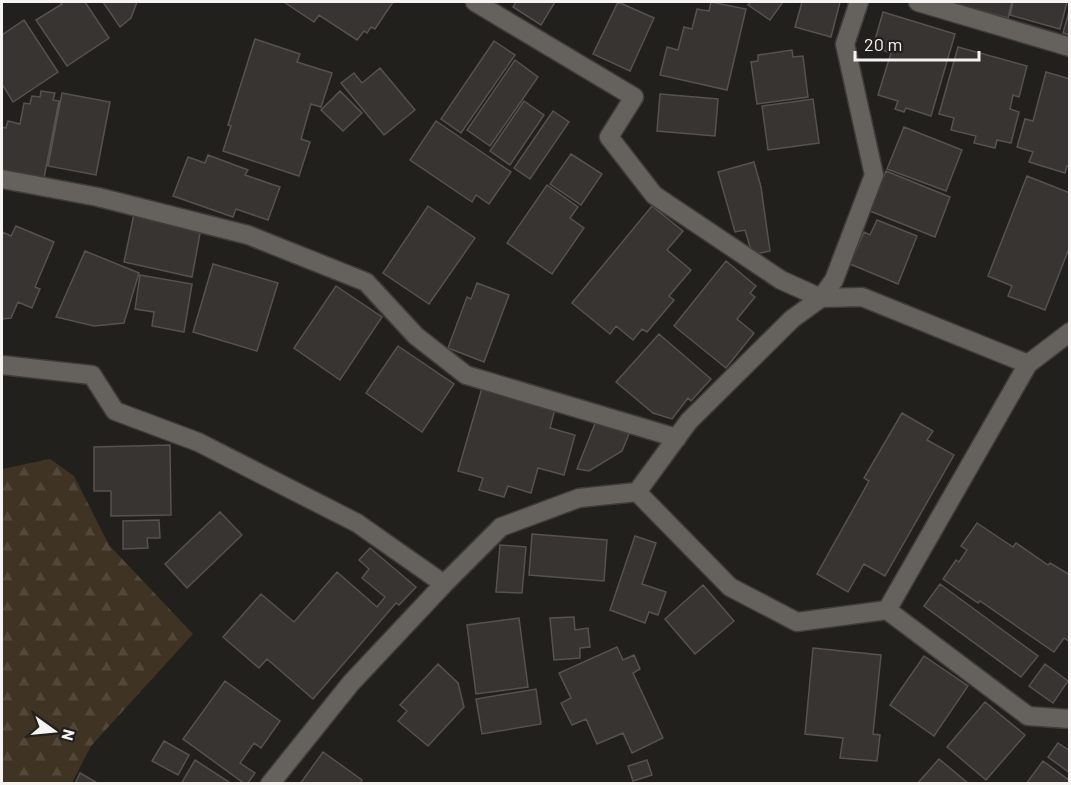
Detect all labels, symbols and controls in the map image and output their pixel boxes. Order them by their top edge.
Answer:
scale bar [855,24,980,62]
text: 20 m [864,33,902,55]
north arrow [24,701,84,761]
text: N [58,727,80,743]

